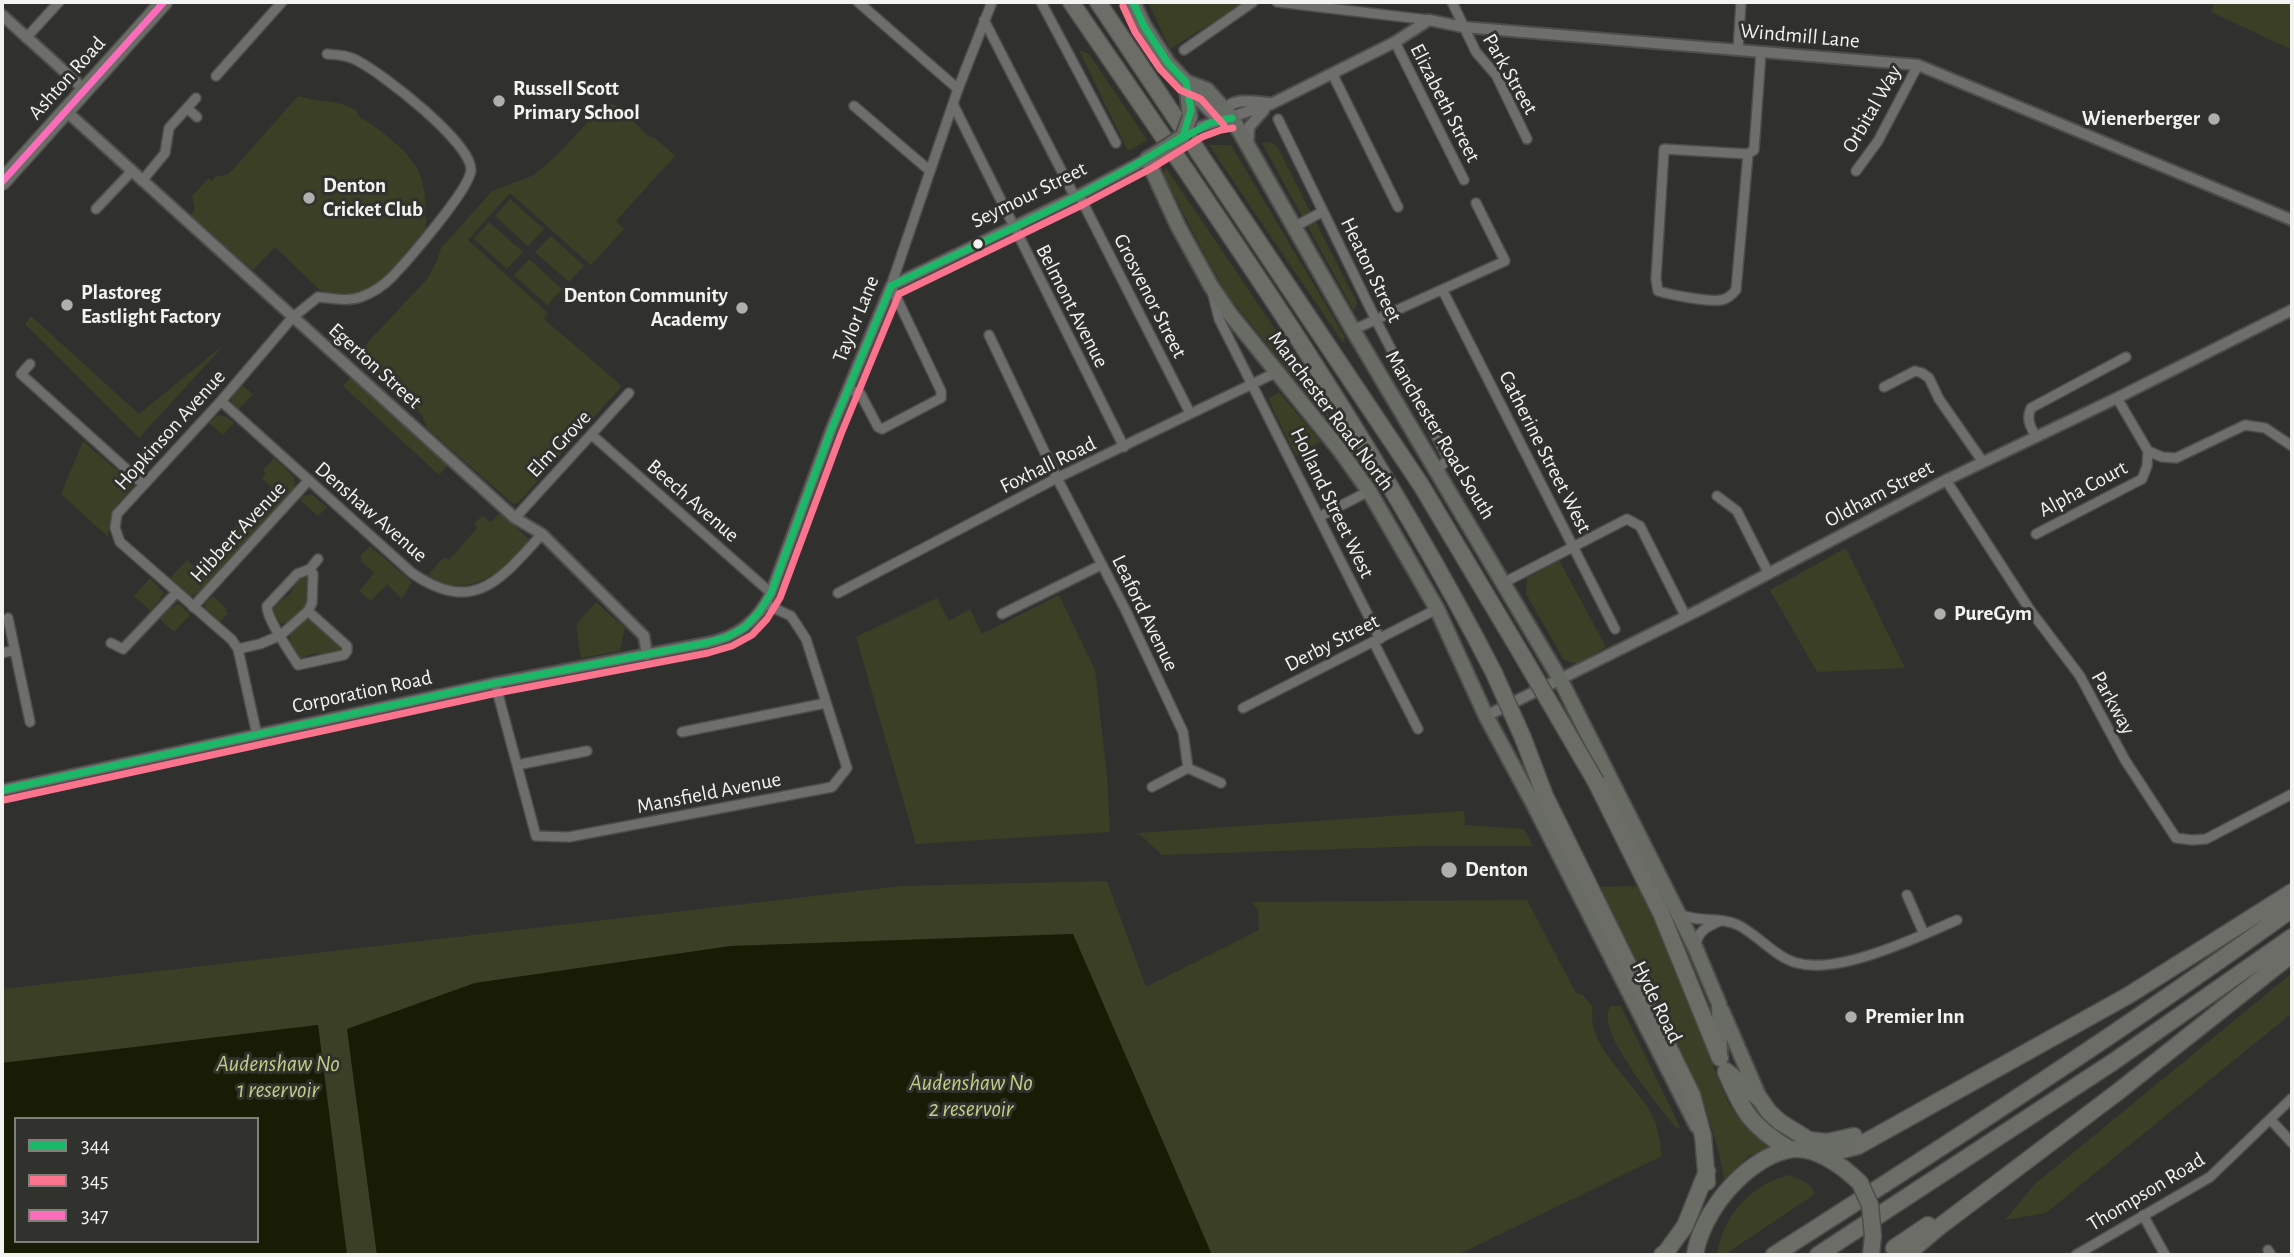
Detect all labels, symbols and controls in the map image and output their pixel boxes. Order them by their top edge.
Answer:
street label: Windmill Lane [1739,18,1861,54]
street label: Park Street [1477,29,1543,119]
street label: Ashton Road [23,31,111,125]
street label: Elizabeth Street [1404,39,1486,167]
street label: Orbital Way [1837,61,1907,157]
place label: Russell Scott Primary School [513,76,640,126]
marker: Russell Scott Primary School [491,93,507,109]
place label: Wienerberger [2082,106,2200,132]
marker: Wienerberger [2206,111,2222,127]
street label: Seymour Street [967,156,1091,234]
place label: Denton Cricket Club [323,173,423,223]
marker: Denton Cricket Club [301,190,317,206]
street label: Heaton Street [1335,213,1407,327]
street label: Grosvenor Street [1108,230,1192,362]
unlabelled marker [971,237,985,251]
street label: Belmont Avenue [1030,240,1114,372]
street label: Taylor Lane [827,272,885,366]
place label: Plastoreg Eastlight Factory [81,280,221,330]
place label: Denton Community Academy [563,283,728,333]
marker: Plastoreg Eastlight Factory [59,297,75,313]
marker: Denton Community Academy [734,300,750,316]
street label: Egerton Street [323,318,427,414]
street label: Manchester Road North [1263,326,1399,496]
street label: Manchester Road South [1380,346,1500,524]
street label: Hopkinson Avenue [109,364,231,496]
street label: Catherine Street West [1493,367,1597,537]
street label: Elm Grove [522,405,596,483]
street label: Holland Street West [1285,424,1379,582]
street label: Foxhall Road [996,431,1100,499]
street label: Beech Avenue [642,454,744,548]
street label: Oldham Street [1820,455,1938,533]
street label: Alpha Court [2034,455,2132,523]
street label: Denshaw Avenue [310,456,432,568]
street label: Hibbert Avenue [185,476,291,588]
street label: Leaford Avenue [1106,551,1184,675]
place label: PureGym [1954,601,2032,627]
marker: PureGym [1932,606,1948,622]
street label: Derby Street [1281,609,1383,677]
street label: Corporation Road [290,665,434,719]
street label: Parkway [2085,667,2141,739]
street label: Mansfield Avenue [635,767,783,819]
place label: Denton [1465,857,1528,883]
marker: Denton [1439,860,1459,880]
street label: Hyde Road [1626,957,1688,1047]
place label: Premier Inn [1865,1004,1965,1030]
marker: Premier Inn [1843,1009,1859,1025]
water label: Audenshaw No 1 reservoir [216,1050,340,1104]
water label: Audenshaw No 2 reservoir [909,1069,1033,1123]
legend [14,1117,259,1243]
text: 344 [81,1135,110,1156]
street label: Thompson Road [2083,1147,2209,1237]
text: 345 [81,1170,109,1191]
text: 347 [81,1205,109,1226]

